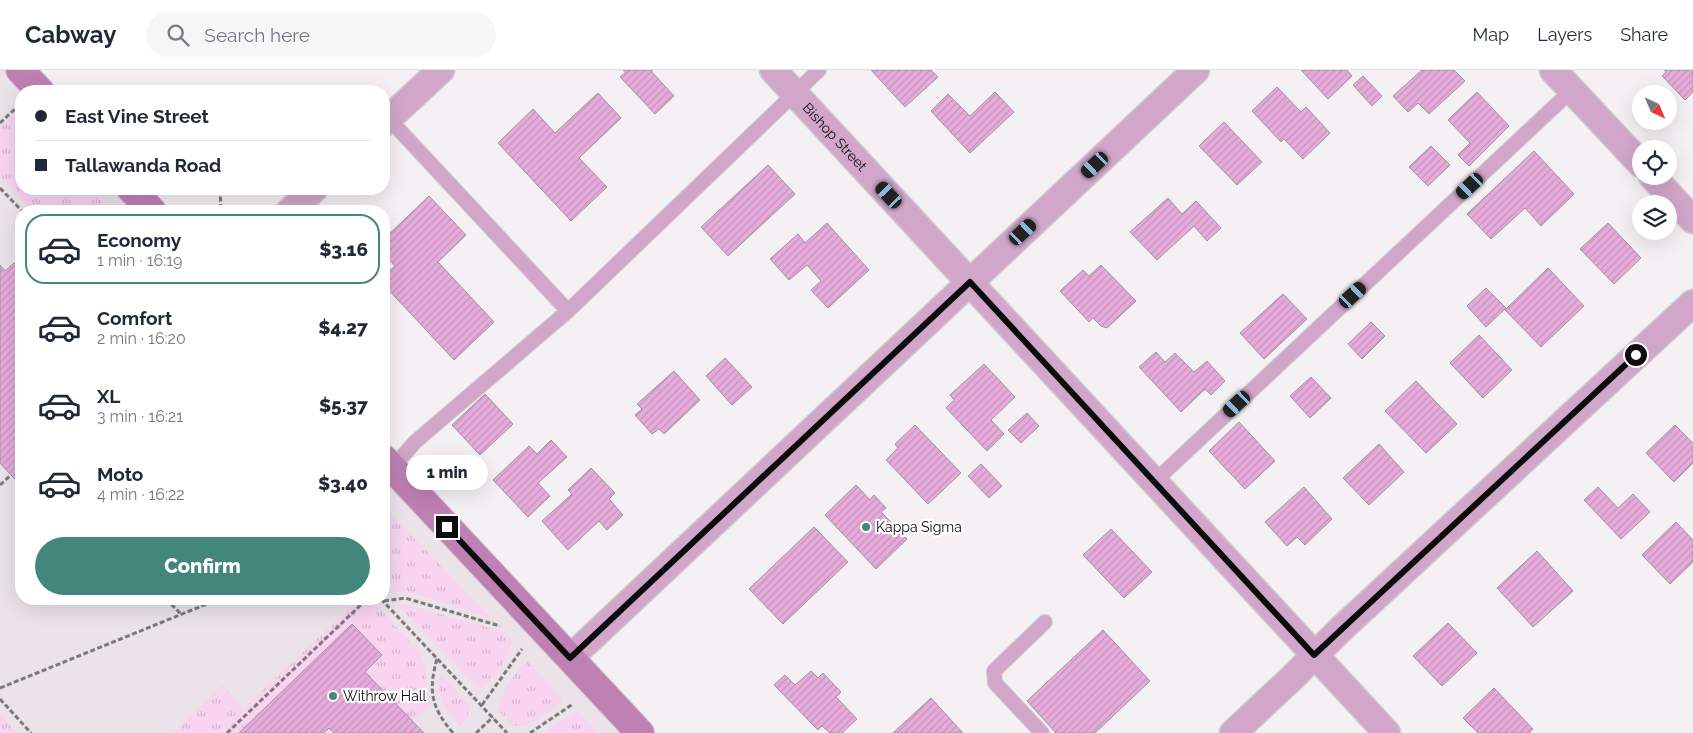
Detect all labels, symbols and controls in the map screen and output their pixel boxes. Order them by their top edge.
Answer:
search box [146,12,496,57]
text: Cabway [25,20,116,49]
icon: search [164,21,192,49]
text: Search here [204,24,310,46]
text: Map [1473,24,1509,45]
text: Layers [1537,24,1592,45]
text: Share [1620,24,1668,45]
north arrow [1632,85,1678,130]
map controls [1632,85,1677,240]
street label: Bishop Street [799,100,870,174]
text: East Vine Street [65,105,209,127]
button: locate [1632,140,1677,185]
car [1078,149,1111,181]
text: Tallawanda Road [65,154,221,176]
car [1453,170,1486,202]
car [873,179,904,211]
button: layers [1632,195,1677,240]
car [1006,216,1039,248]
icon: car [37,227,82,272]
text: Economy [97,229,181,251]
text: $3.16 [319,238,368,260]
text: 1 min · 16:19 [97,251,182,270]
car [1336,279,1369,311]
icon: car [37,305,82,350]
text: Comfort [97,307,172,329]
text: $4.27 [318,316,368,338]
text: 2 min · 16:20 [97,329,186,348]
route start [1625,344,1647,366]
icon: car [37,383,82,428]
text: XL [97,385,120,407]
car [1220,388,1253,420]
text: $5.37 [319,394,368,416]
text: 3 min · 16:21 [97,407,183,426]
callout: 1 min [406,454,488,490]
icon: car [37,461,82,506]
text: Moto [97,463,143,485]
text: 1 min [426,463,468,482]
text: $3.40 [318,472,368,494]
text: 4 min · 16:22 [97,485,185,504]
route end [436,516,458,538]
place label: Kappa Sigma [876,519,962,535]
marker: Kappa Sigma [860,521,872,533]
button: Confirm [35,537,370,595]
place label: Withrow Hall [343,688,427,704]
marker: Withrow Hall [327,690,339,702]

